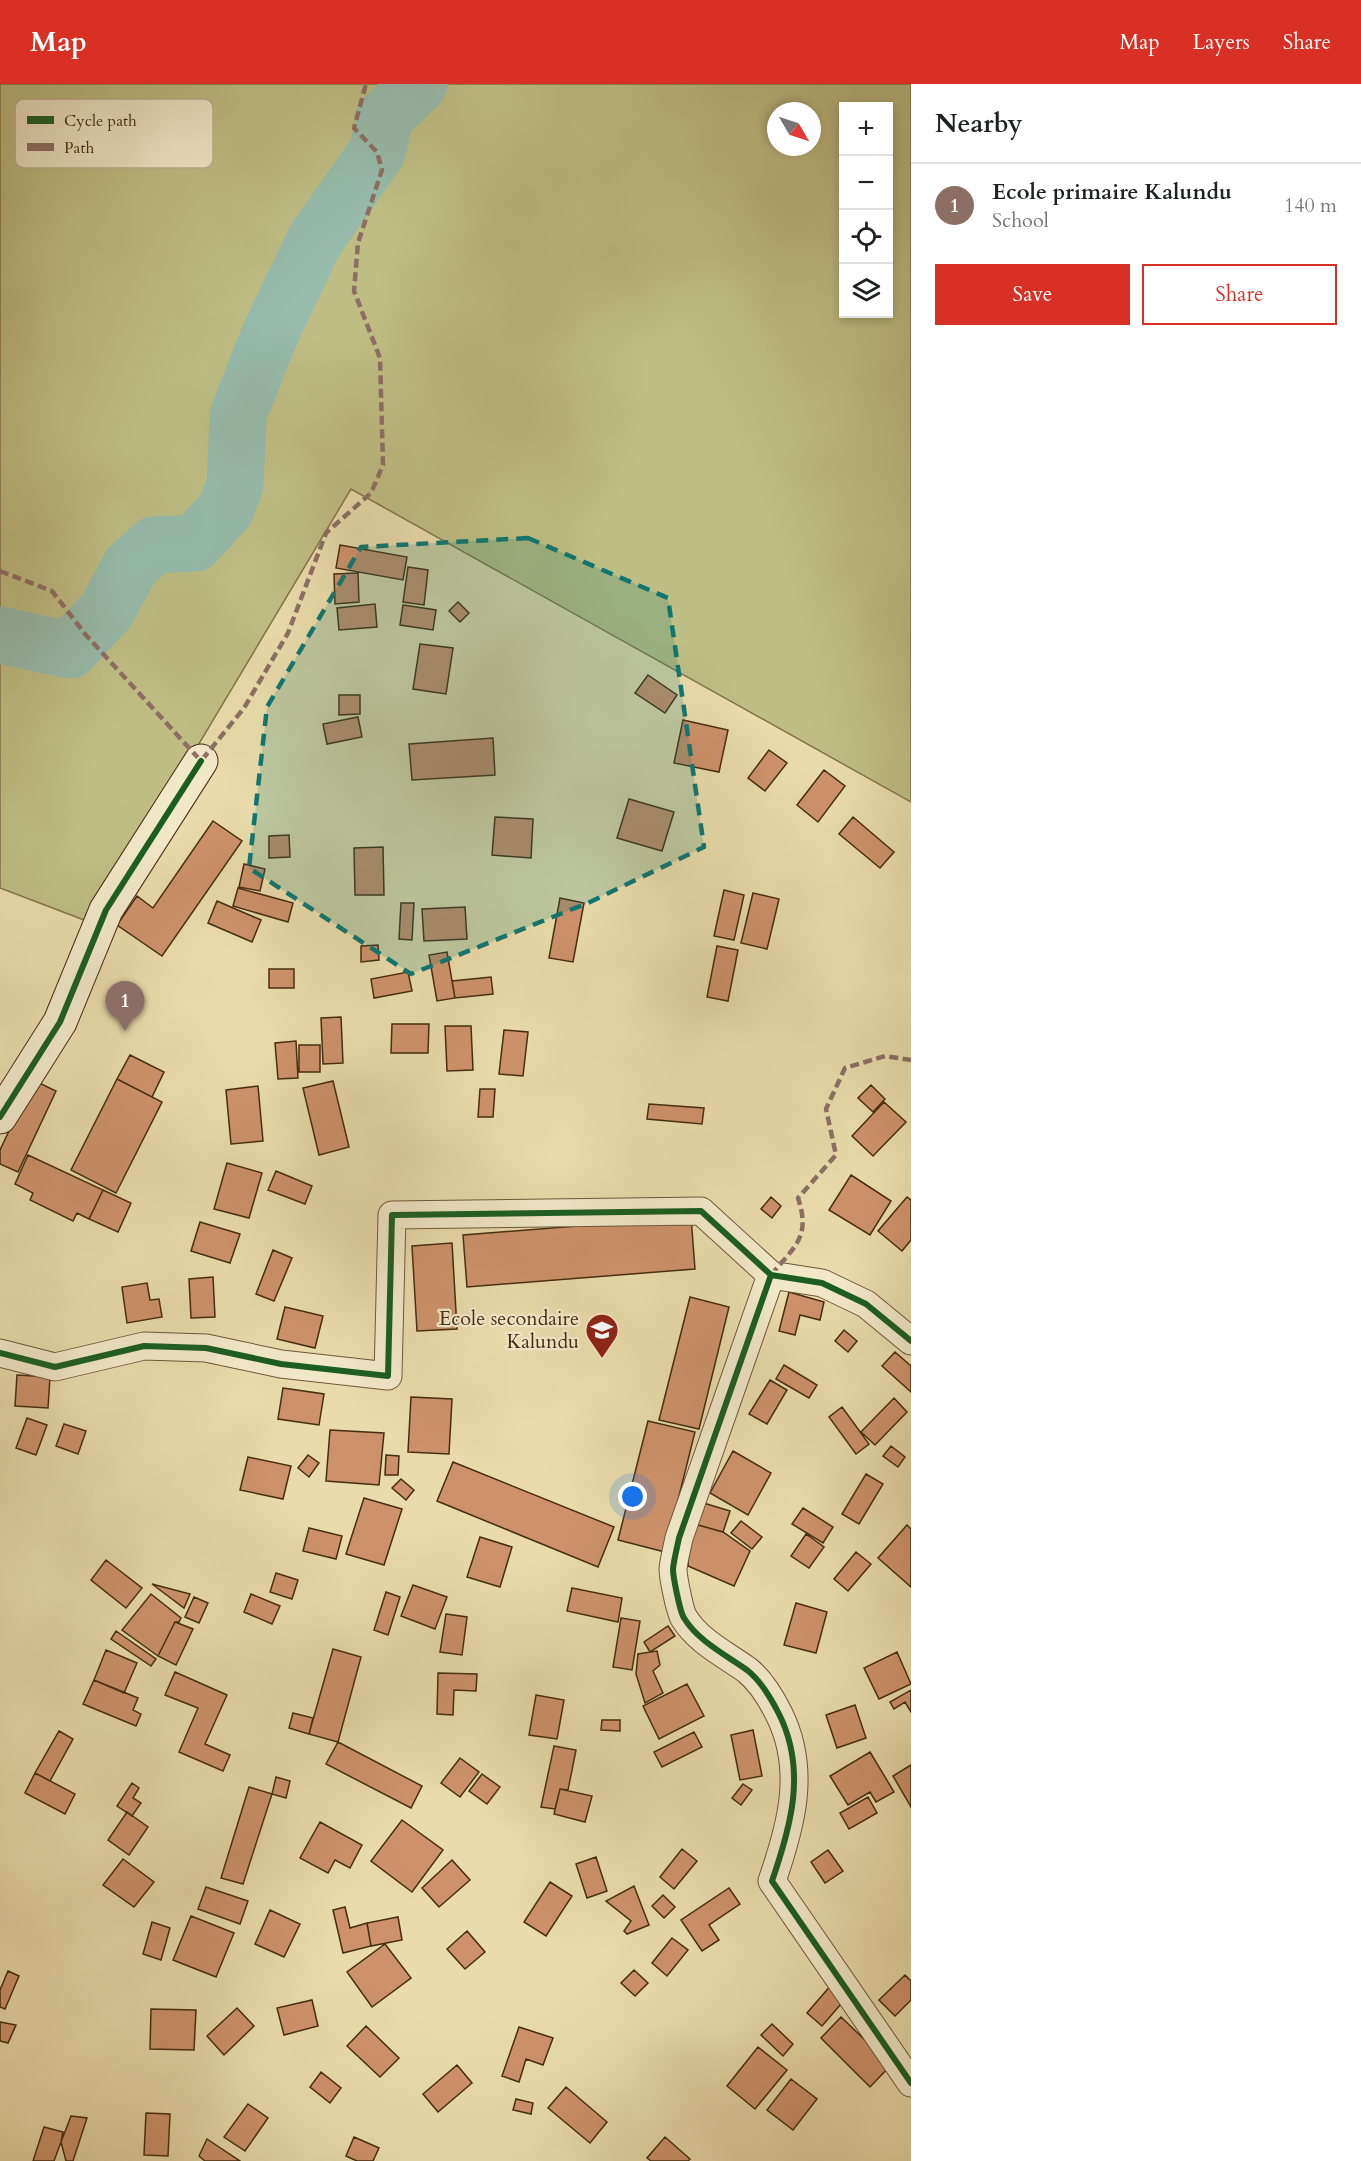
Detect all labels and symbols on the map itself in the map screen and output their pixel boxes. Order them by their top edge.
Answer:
legend [15,99,213,168]
north arrow [767,102,821,156]
text: Cycle path [64,110,137,132]
text: Path [64,137,94,159]
pin: 1 [106,982,144,1031]
place label: Ecole secondaire Kalundu [439,1305,579,1355]
school or university icon: Ecole secondaire Kalundu [584,1312,620,1359]
your location [618,1482,647,1511]

